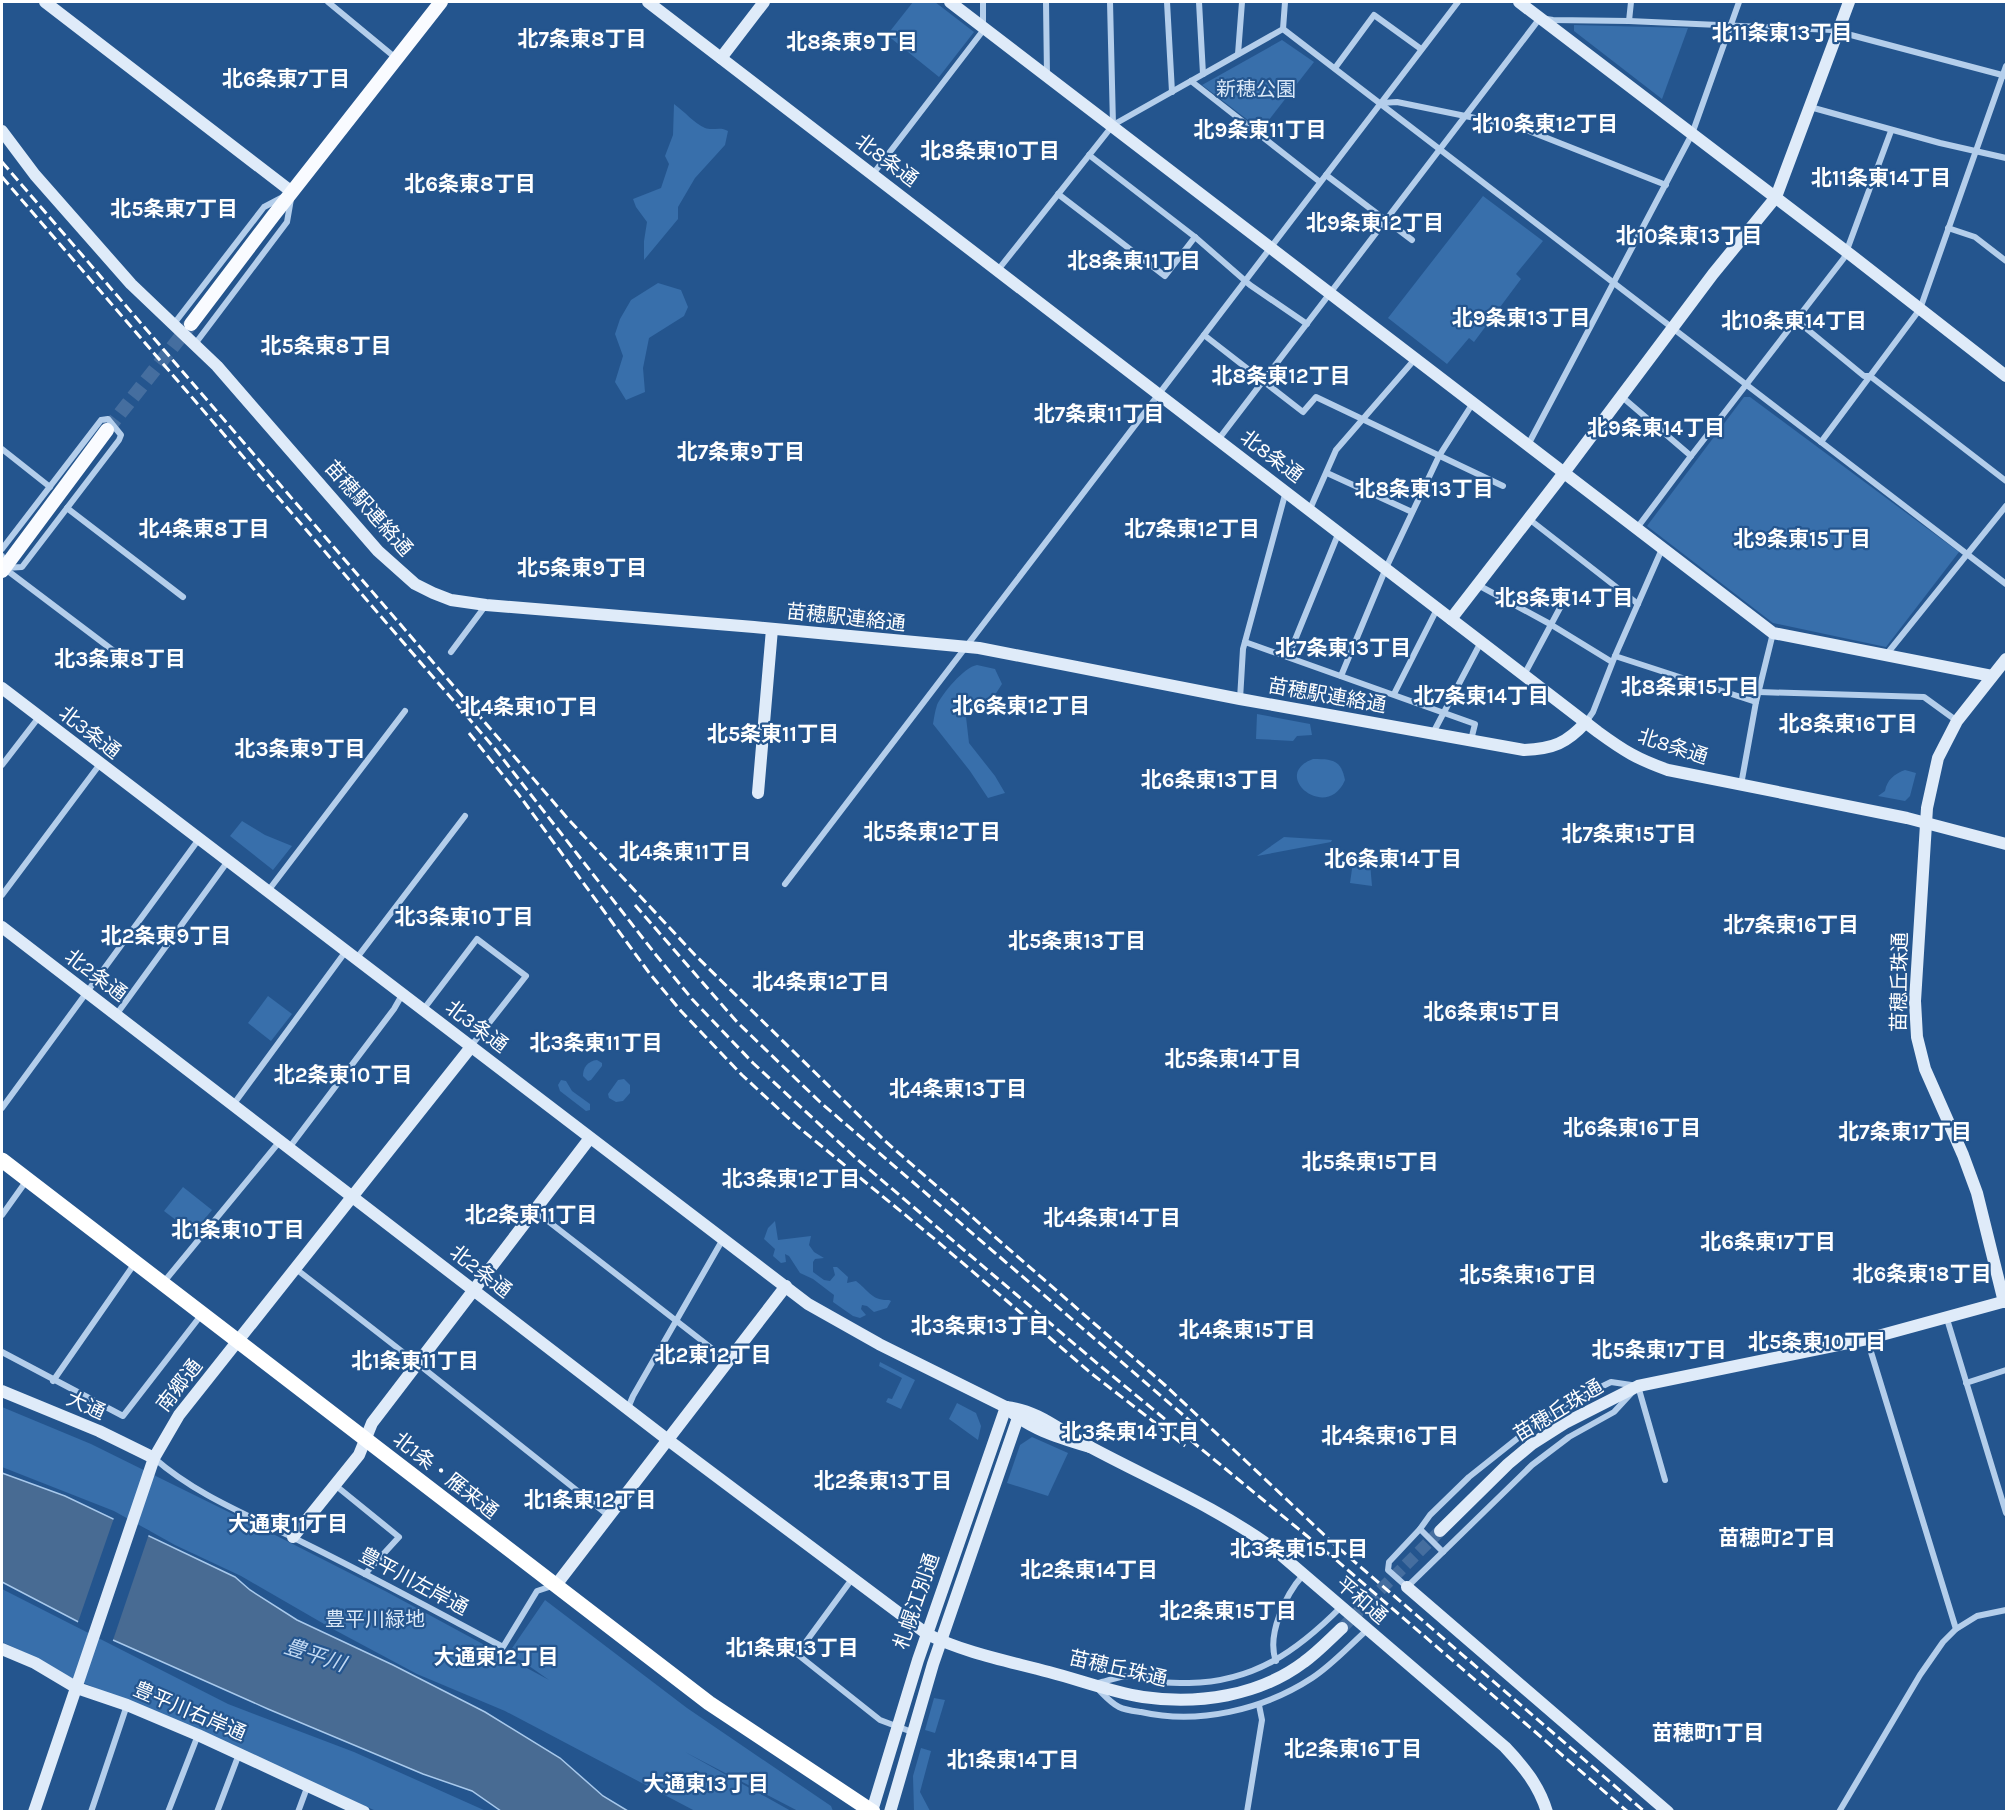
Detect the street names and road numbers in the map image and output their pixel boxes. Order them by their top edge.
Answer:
street label: 北8条通 [851,129,922,191]
street label: 北8条通 [1236,425,1307,487]
street label: 苗穂駅連絡通 [320,456,417,561]
street label: 苗穂駅連絡通 [785,600,907,635]
street label: 苗穂駅連絡通 [1266,674,1388,717]
street label: 北3条通 [54,701,125,764]
street label: 北8条通 [1635,724,1711,769]
street label: 苗穂丘珠通 [1887,932,1912,1032]
street label: 北2条通 [60,945,131,1006]
street label: 北3条通 [441,996,512,1057]
street label: 北2条通 [445,1240,516,1302]
street label: 南郷通 [152,1355,207,1416]
street label: 苗穂丘珠通 [1509,1375,1607,1446]
street label: 大通 [63,1387,109,1424]
street label: 北1条・雁来通 [389,1427,503,1523]
street label: 豊平川左岸通 [355,1543,472,1620]
street label: 札幌江別通 [889,1550,944,1652]
street label: 平和通 [1331,1572,1392,1629]
street label: 苗穂丘珠通 [1067,1646,1169,1691]
street label: 豊平川右岸通 [130,1677,250,1745]

